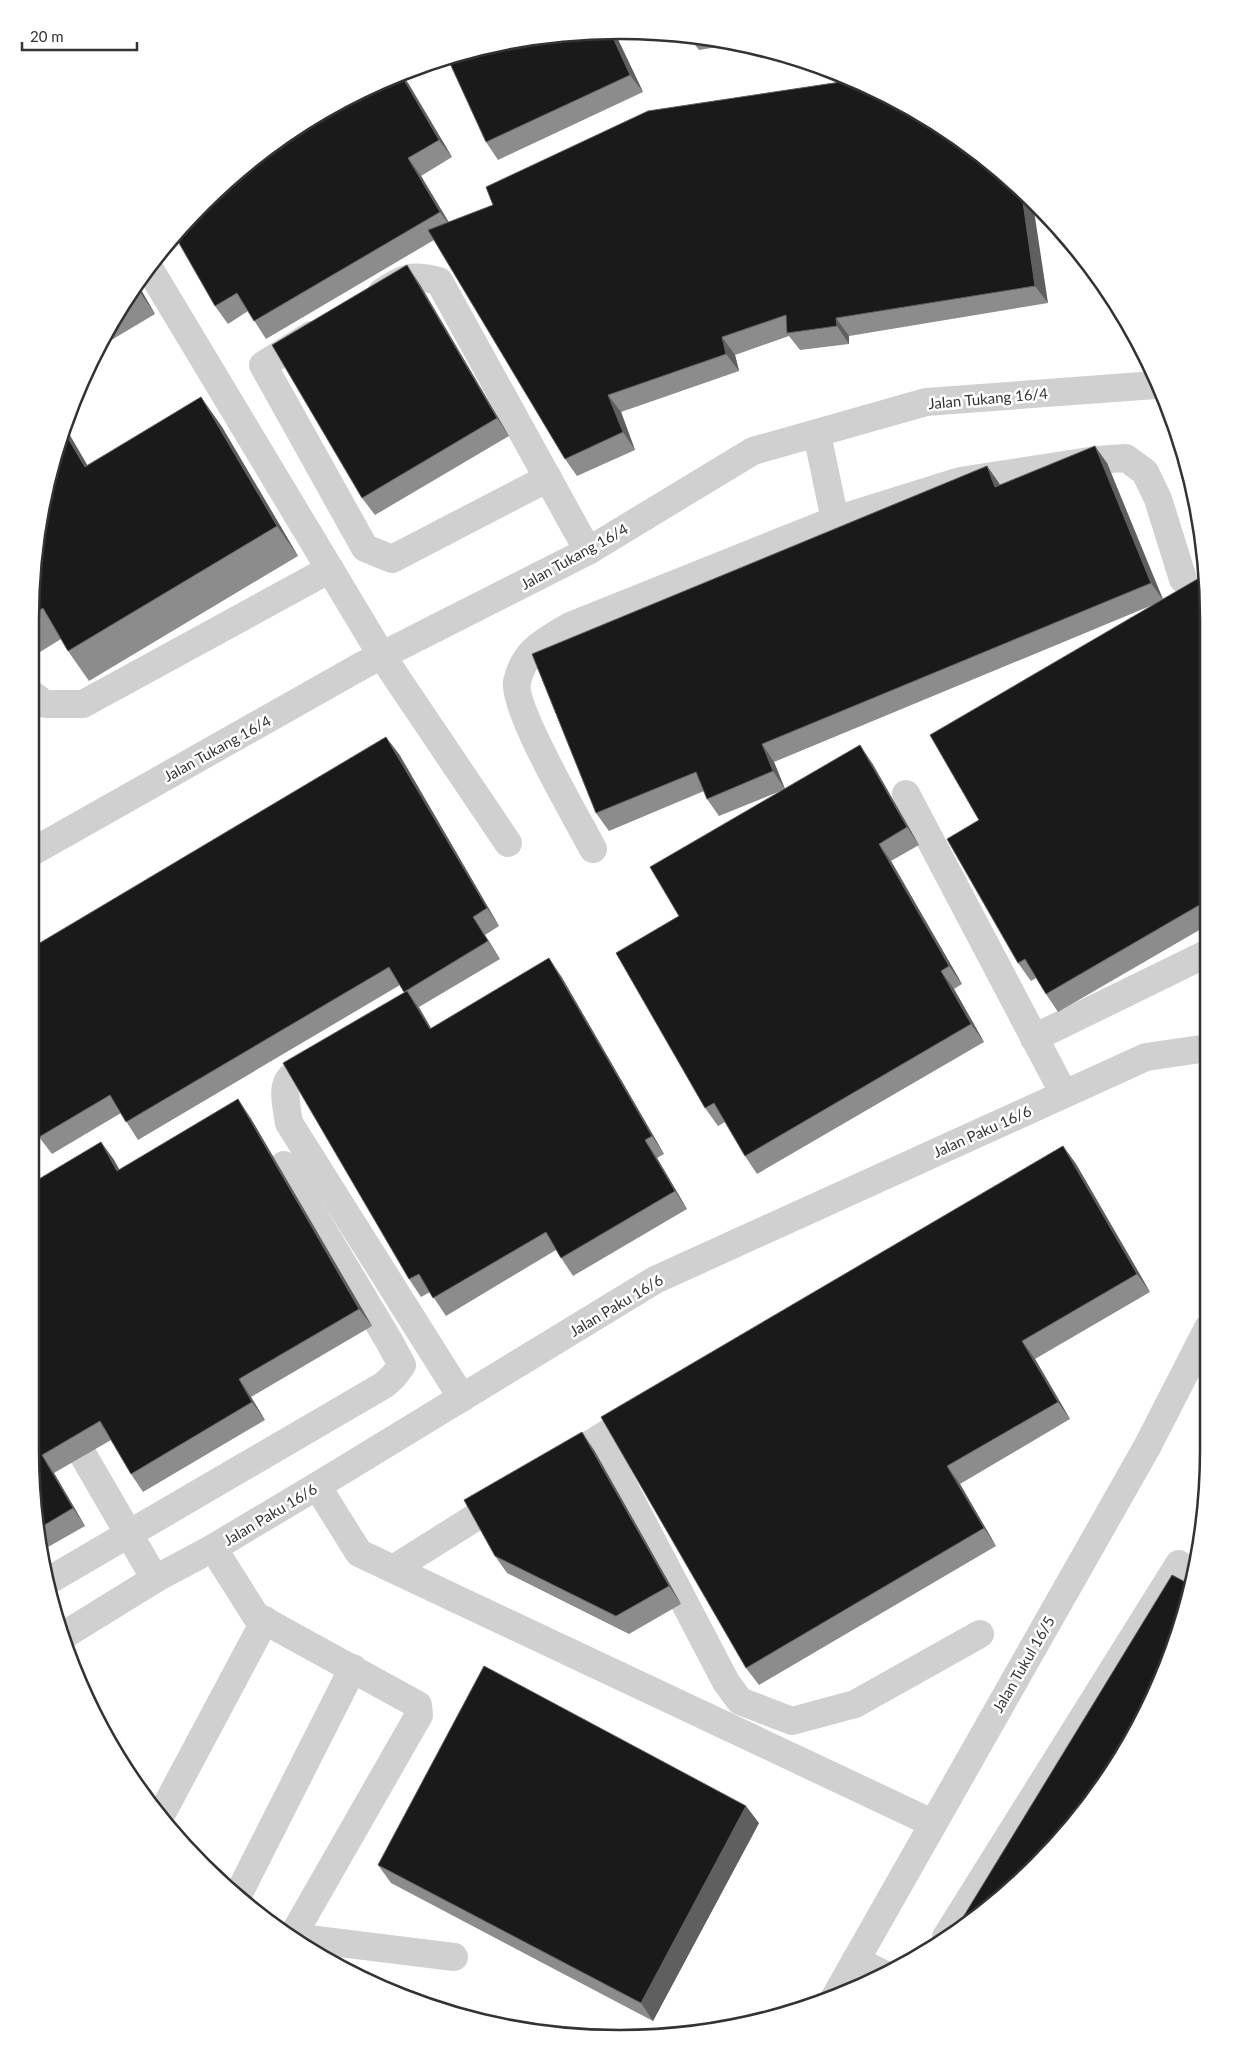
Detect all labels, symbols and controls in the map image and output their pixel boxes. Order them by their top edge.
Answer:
scale bar [22,20,138,52]
text: 20 m [30,27,64,45]
street label: Jalan Tukang 16/4 [928,384,1049,412]
street label: Jalan Tukang 16/4 [517,519,631,593]
street label: Jalan Tukang 16/4 [160,711,274,785]
street label: Jalan Paku 16/6 [930,1101,1034,1161]
street label: Jalan Paku 16/6 [566,1270,666,1340]
street label: Jalan Paku 16/6 [220,1479,320,1549]
street label: Jalan Tukul 16/5 [988,1613,1058,1715]

